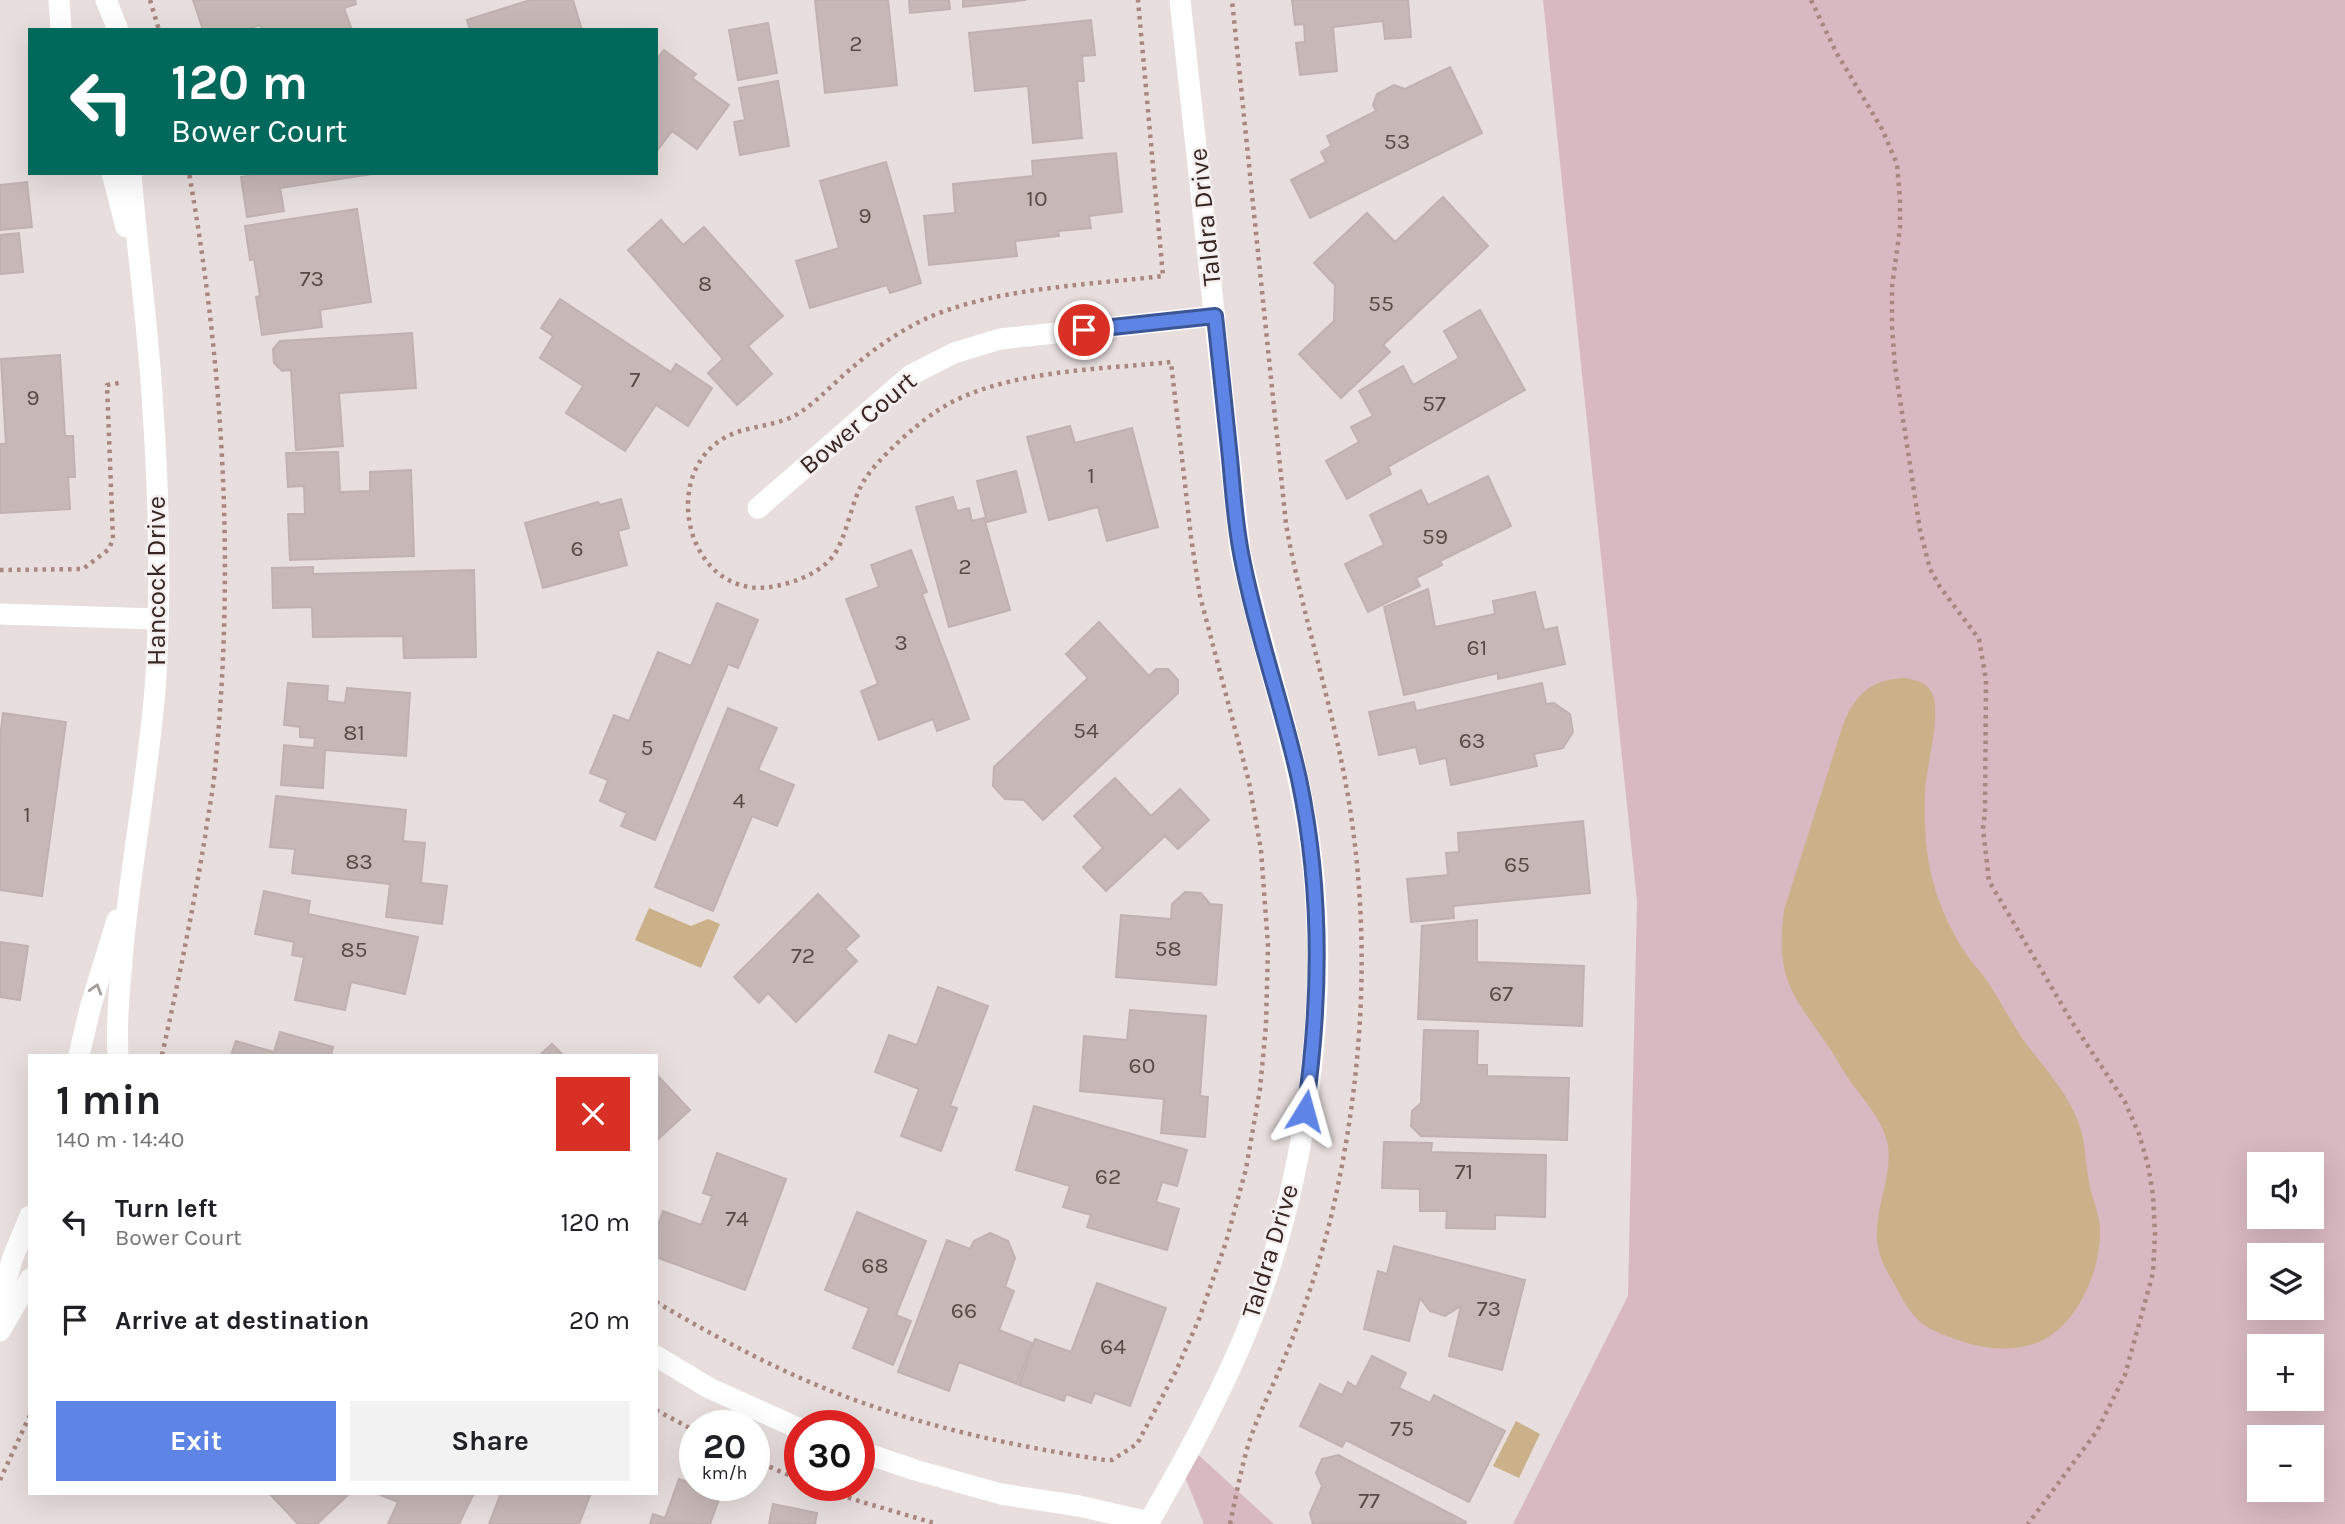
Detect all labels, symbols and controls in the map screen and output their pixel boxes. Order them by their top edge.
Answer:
house number: 2 [849,30,863,57]
text: 120 m [171,54,308,111]
icon: left [56,56,147,147]
text: Bower Court [171,113,347,150]
house number: 53 [1384,128,1410,155]
street label: Taldra Drive [1182,147,1228,287]
house number: 10 [1026,185,1048,212]
house number: 9 [858,202,872,229]
house number: 73 [300,265,324,292]
house number: 8 [698,270,712,297]
house number: 55 [1368,290,1394,317]
pin [1054,300,1114,360]
icon: arrive [1065,311,1103,349]
street label: Bower Court [793,365,923,481]
house number: 7 [630,366,641,393]
house number: 9 [26,384,40,411]
house number: 57 [1422,390,1446,417]
house number: 1 [1087,462,1095,489]
street label: Hancock Drive [141,496,172,666]
house number: 59 [1422,523,1448,550]
house number: 6 [570,535,584,562]
house number: 2 [958,553,972,580]
house number: 3 [894,629,908,656]
house number: 61 [1467,634,1487,661]
house number: 54 [1073,717,1099,744]
house number: 81 [343,719,365,746]
house number: 63 [1459,727,1485,754]
house number: 5 [641,734,653,761]
house number: 4 [733,787,746,814]
house number: 1 [23,801,31,828]
house number: 83 [345,848,373,875]
house number: 65 [1504,851,1530,878]
house number: 58 [1154,935,1182,962]
house number: 85 [340,936,368,963]
house number: 72 [791,942,815,969]
house number: 67 [1489,980,1513,1007]
one-way arrow [87,983,102,995]
house number: 60 [1129,1052,1155,1079]
position arrow [1268,1074,1342,1148]
text: 1 min [56,1075,161,1125]
button: close [556,1077,630,1151]
text: 140 m · 14:40 [56,1126,184,1153]
map controls [2247,1152,2324,1502]
button: sound [2247,1152,2324,1229]
house number: 71 [1455,1158,1473,1185]
house number: 62 [1095,1163,1121,1190]
street label: Taldra Drive [1235,1180,1305,1322]
text: Turn left [115,1193,217,1224]
icon: left [56,1203,94,1241]
house number: 74 [725,1205,749,1232]
text: 120 m [560,1207,630,1238]
text: Bower Court [115,1224,242,1251]
button: layers [2247,1243,2324,1320]
house number: 68 [861,1252,889,1279]
house number: 73 [1477,1295,1501,1322]
house number: 66 [951,1297,977,1324]
icon: arrive [56,1301,94,1339]
text: Arrive at destination [115,1305,369,1336]
text: 20 m [569,1305,630,1336]
house number: 64 [1100,1333,1126,1360]
button: + [2247,1334,2324,1411]
button: Exit [56,1401,336,1481]
button: Share [350,1401,630,1481]
speed limit sign: 30 [784,1410,875,1501]
house number: 75 [1390,1415,1414,1442]
button: − [2247,1425,2324,1502]
text: 20 [703,1426,746,1467]
text: km/h [702,1462,747,1484]
house number: 77 [1358,1487,1380,1514]

